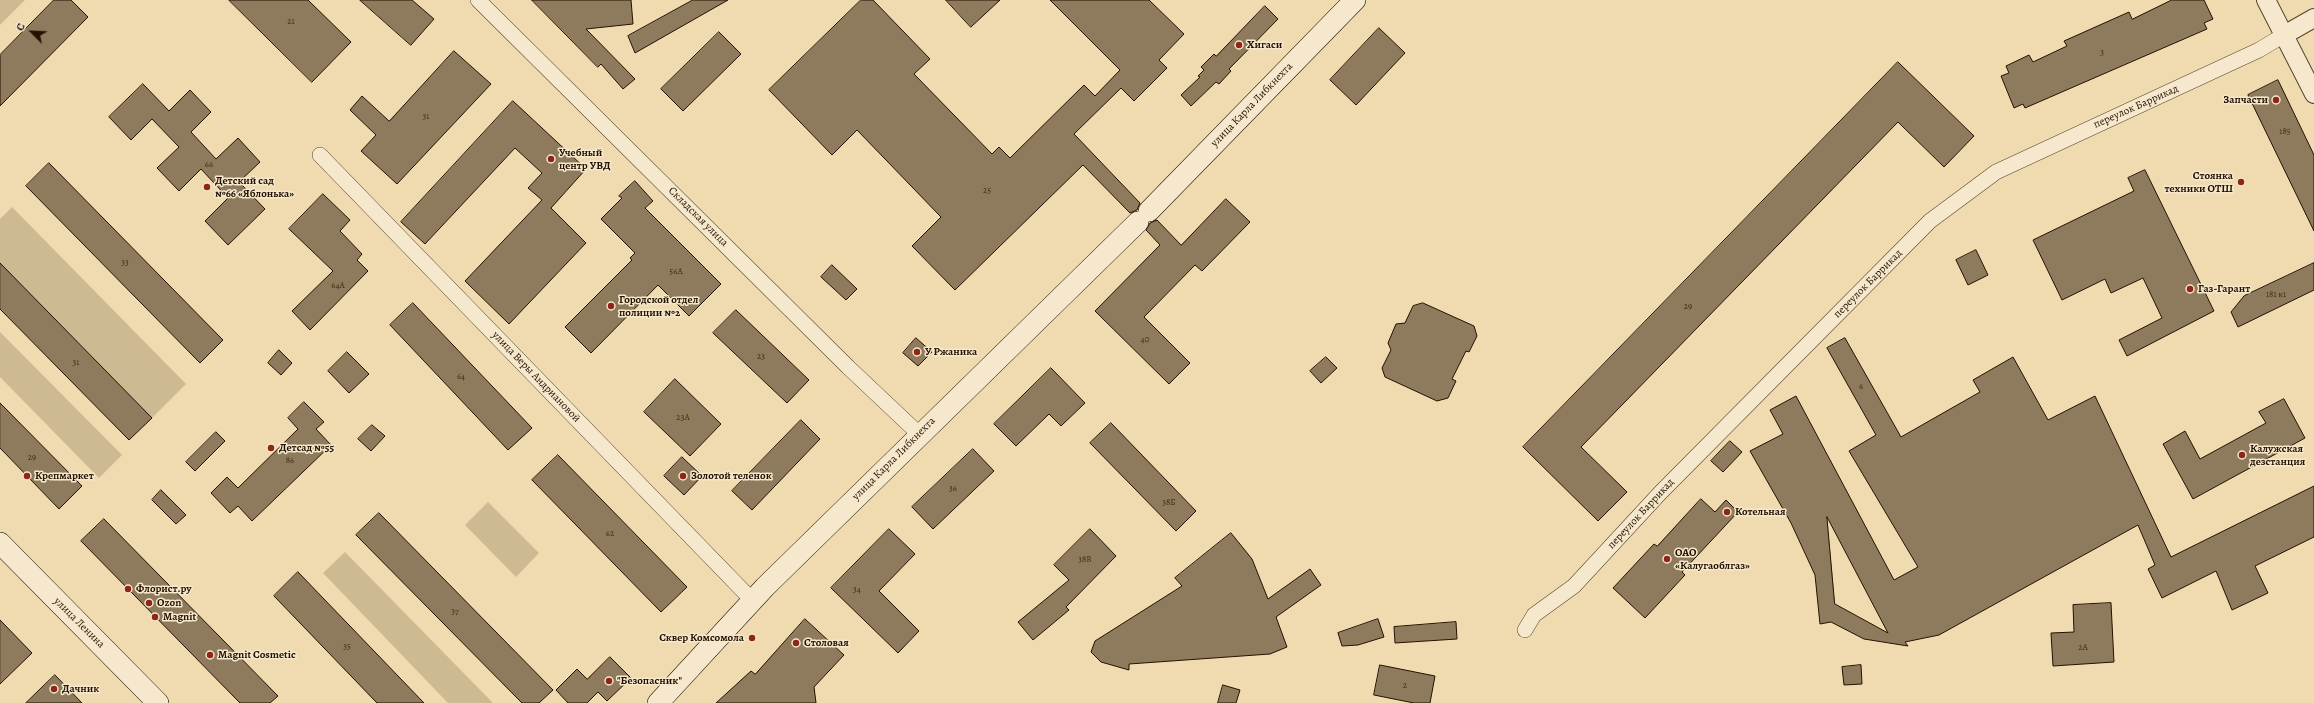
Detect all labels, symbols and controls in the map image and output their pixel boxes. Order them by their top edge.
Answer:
north arrow [12,12,52,52]
house number: 21 [287,17,295,27]
text: С [12,21,29,33]
place label: Хигаси [1247,38,1282,52]
marker: Хигаси [1234,40,1244,50]
house number: 3 [2100,48,2104,58]
street label: улица Карла Либкнехта [1208,60,1296,150]
street label: переулок Баррикад [2091,82,2181,132]
place label: Запчасти [2223,93,2268,107]
marker: Запчасти [2271,95,2281,105]
house number: 31 [423,112,429,122]
house number: 185 [2279,127,2291,137]
place label: Учебный центр УВД [559,146,611,172]
marker: Учебный центр УВД [546,154,556,164]
house number: 66 [205,160,213,170]
place label: Стоянка техники ОТШ [2164,169,2233,195]
place label: Детский сад №66 «Яблонька» [215,174,294,200]
marker: Стоянка техники ОТШ [2236,177,2246,187]
marker: Детский сад №66 «Яблонька» [202,182,212,192]
street label: Складская улица [665,184,731,250]
house number: 25 [983,186,991,196]
street label: переулок Баррикад [1831,247,1905,321]
house number: 33 [121,258,129,268]
house number: 56А [669,267,683,277]
house number: 64А [331,281,345,291]
place label: Газ-Гарант [2198,282,2250,296]
marker: Газ-Гарант [2185,284,2195,294]
house number: 181 к1 [2266,290,2286,300]
place label: Городской отдел полиции №2 [619,293,698,319]
marker: Городской отдел полиции №2 [606,301,616,311]
house number: 29 [1684,302,1692,312]
street label: улица Веры Андриановой [489,329,583,425]
house number: 40 [1141,335,1149,345]
place label: У Ржаника [925,345,977,359]
marker: У Ржаника [912,347,922,357]
house number: 23 [757,352,765,362]
house number: 31 [73,358,79,368]
house number: 64 [457,372,465,382]
house number: 6 [1859,382,1863,392]
house number: 23А [676,413,690,423]
street label: улица Карла Либкнехта [850,415,938,503]
place label: Детсад №55 [279,441,334,455]
place label: Калужская дезстанция [2250,442,2305,468]
marker: Детсад №55 [266,443,276,453]
marker: Калужская дезстанция [2237,450,2247,460]
house number: 29 [28,453,36,463]
house number: 86 [286,456,294,466]
place label: Крепмаркет [35,469,94,483]
place label: Золотой теленок [691,469,772,483]
marker: Крепмаркет [22,471,32,481]
marker: Золотой теленок [678,471,688,481]
street label: переулок Баррикад [1605,476,1677,552]
house number: 36 [949,484,957,494]
house number: 38Б [1162,498,1176,508]
place label: Котельная [1735,505,1786,519]
marker: Котельная [1722,507,1732,517]
house number: 62 [606,529,614,539]
place label: ОАО «Калугаоблгаз» [1675,546,1750,572]
marker: ОАО «Калугаоблгаз» [1662,554,1672,564]
house number: 38В [1078,555,1092,565]
place label: Флорист.ру [136,582,191,596]
marker: Флорист.ру [123,584,133,594]
house number: 34 [853,585,861,595]
street label: улица Ленина [51,595,107,651]
place label: Ozon [157,596,181,610]
marker: Ozon [144,598,154,608]
house number: 37 [451,607,459,617]
place label: Magnit [163,610,196,624]
marker: Magnit [150,612,160,622]
place label: Сквер Комсомола [659,631,744,645]
marker: Сквер Комсомола [747,633,757,643]
place label: Столовая [804,636,849,650]
marker: Столовая [791,638,801,648]
house number: 35 [343,642,351,652]
house number: 2А [2078,643,2088,653]
place label: Magnit Cosmetic [218,648,296,662]
marker: Magnit Cosmetic [205,650,215,660]
place label: "Безопасник" [617,674,682,688]
marker: "Безопасник" [604,676,614,686]
house number: 2 [1403,681,1407,691]
place label: Дачник [62,682,99,696]
marker: Дачник [49,684,59,694]

